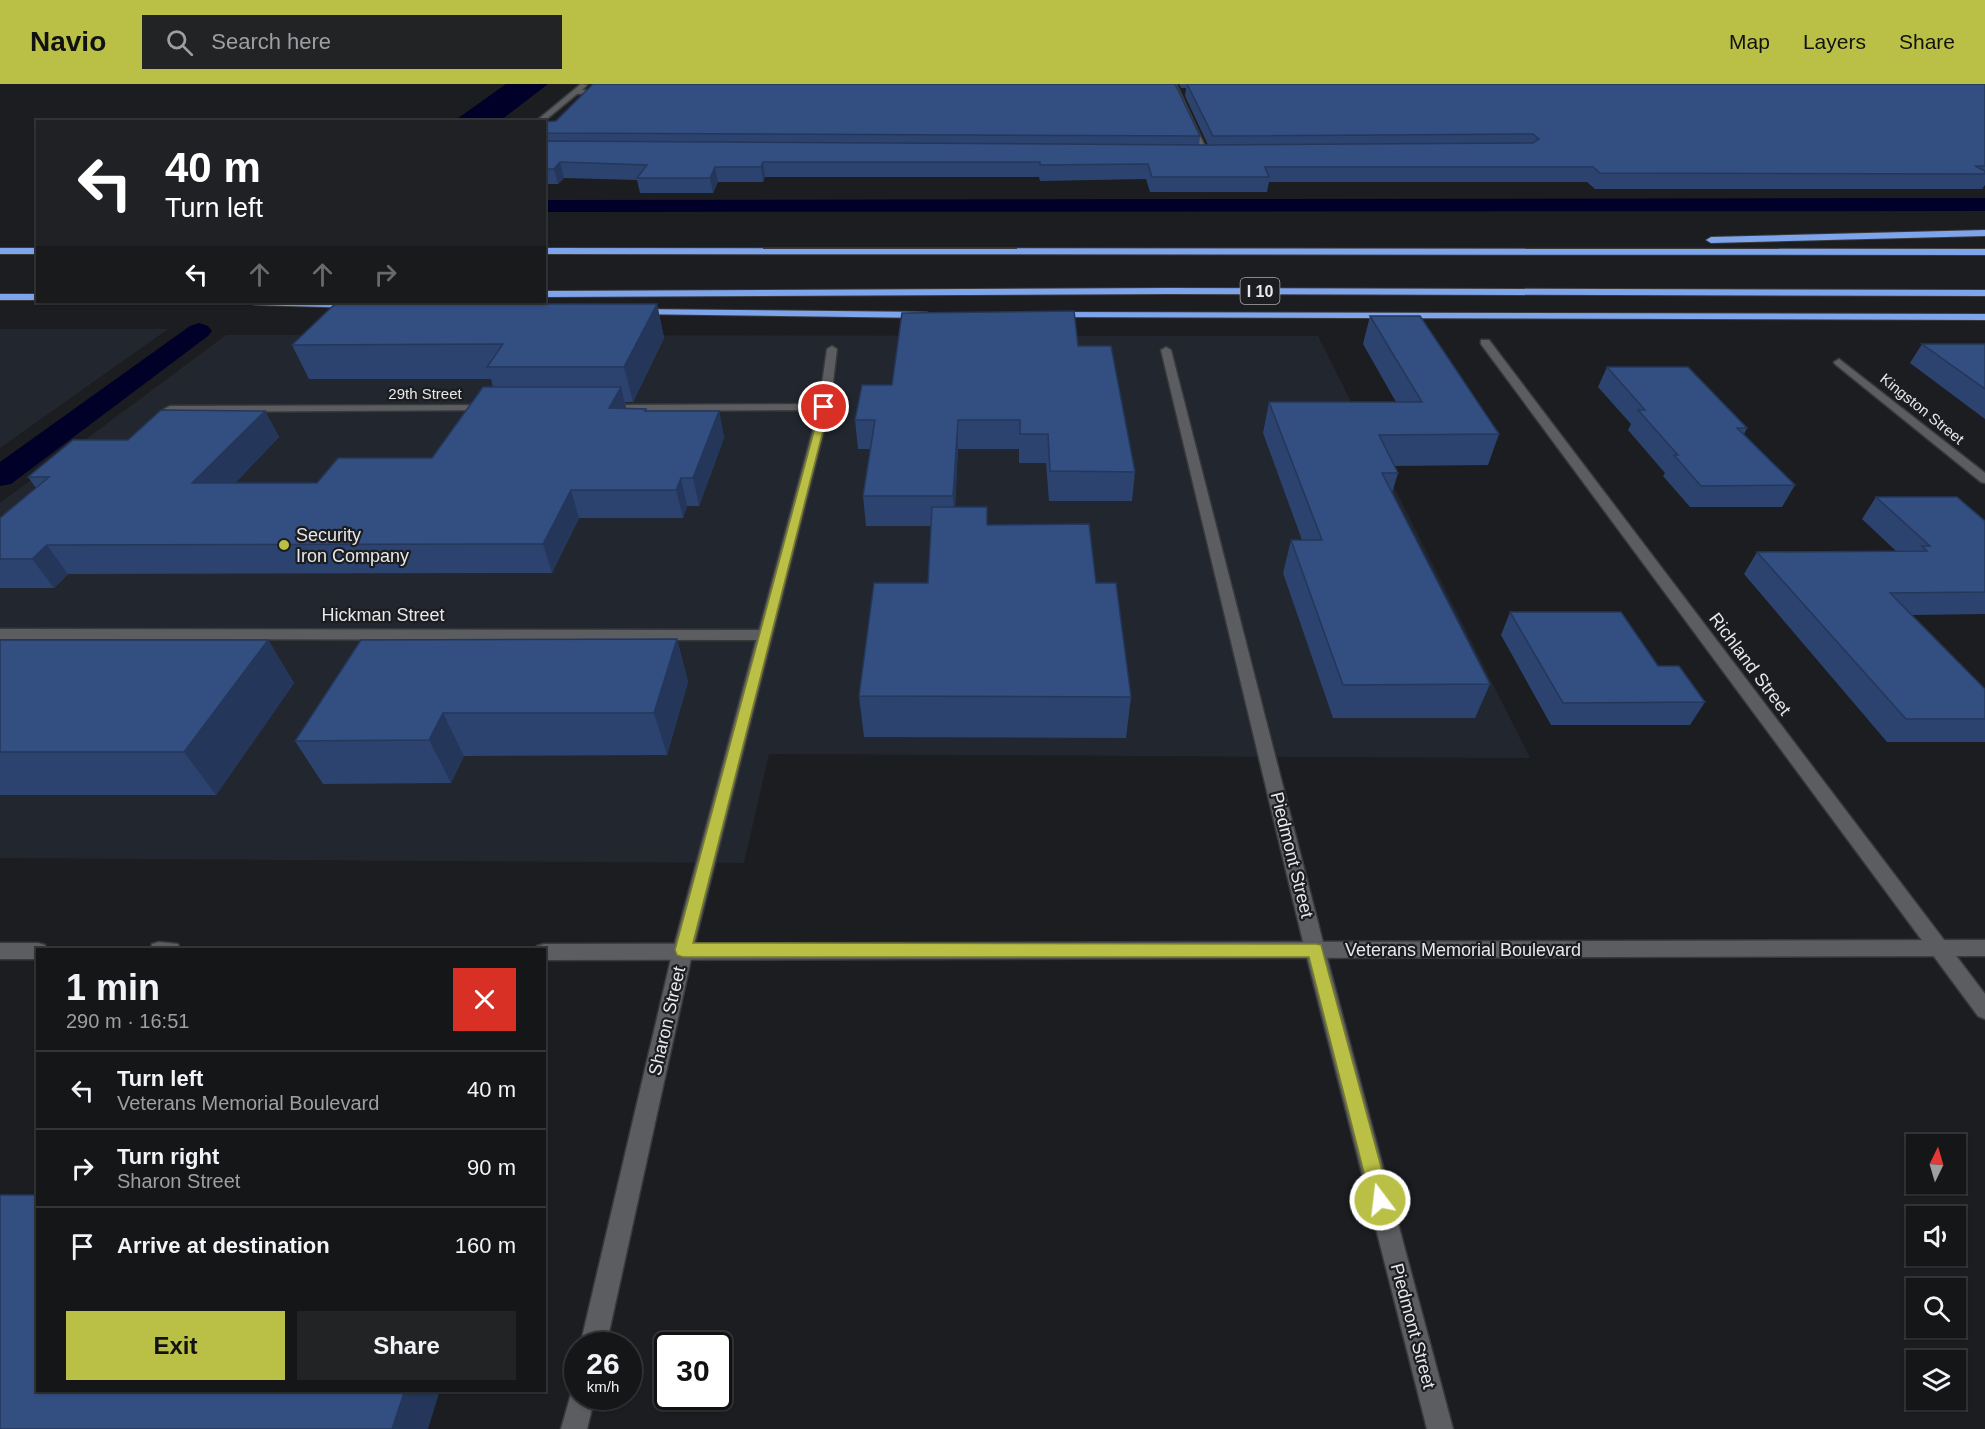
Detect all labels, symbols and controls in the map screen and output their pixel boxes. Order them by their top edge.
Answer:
search box [142,15,562,69]
text: Navio [30,26,106,57]
icon: search [163,26,196,59]
text: Search here [211,29,331,54]
text: Map [1729,30,1770,53]
text: Layers [1803,30,1866,53]
text: Share [1899,30,1955,53]
icon: left [66,144,144,222]
text: 40 m [165,144,261,191]
text: Turn left [165,193,263,223]
icon: left [180,258,213,291]
icon: ahead [243,258,276,291]
icon: ahead [306,258,339,291]
icon: right [369,258,402,291]
road number: I 10 [1240,278,1280,304]
street label: Kingston Street [1877,370,1968,448]
pin [798,381,849,432]
street label: 29th Street [388,385,463,402]
icon: arrive [807,390,840,423]
place label: Security Iron Company [296,525,409,566]
marker: Security Iron Company [277,538,291,552]
street label: Hickman Street [321,605,445,625]
street label: Richland Street [1705,609,1795,719]
street label: Piedmont Street [1267,790,1317,920]
street label: Veterans Memorial Boulevard [1345,940,1581,960]
street label: Sharon Street [645,965,689,1077]
text: 1 min [66,967,160,1008]
button: close [453,968,516,1031]
text: 290 m · 16:51 [66,1010,189,1032]
text: Turn left [117,1066,203,1091]
icon: left [66,1074,99,1107]
text: 40 m [467,1077,516,1102]
text: Veterans Memorial Boulevard [117,1092,379,1114]
north arrow [1906,1134,1966,1194]
map controls [1906,1134,1966,1410]
text: Turn right [117,1144,219,1169]
icon: right [66,1152,99,1185]
text: 90 m [467,1155,516,1180]
position arrow [1348,1168,1412,1232]
text: Sharon Street [117,1170,240,1192]
button: sound [1906,1206,1966,1266]
icon: arrive [66,1230,99,1263]
text: Arrive at destination [117,1233,330,1258]
text: 160 m [455,1233,516,1258]
street label: Piedmont Street [1387,1261,1439,1391]
button: search [1906,1278,1966,1338]
button: Exit [66,1311,285,1380]
button: Share [297,1311,516,1380]
speed limit sign: 30 [654,1332,732,1410]
text: 26 [586,1347,620,1380]
button: layers [1906,1350,1966,1410]
text: km/h [587,1378,619,1395]

